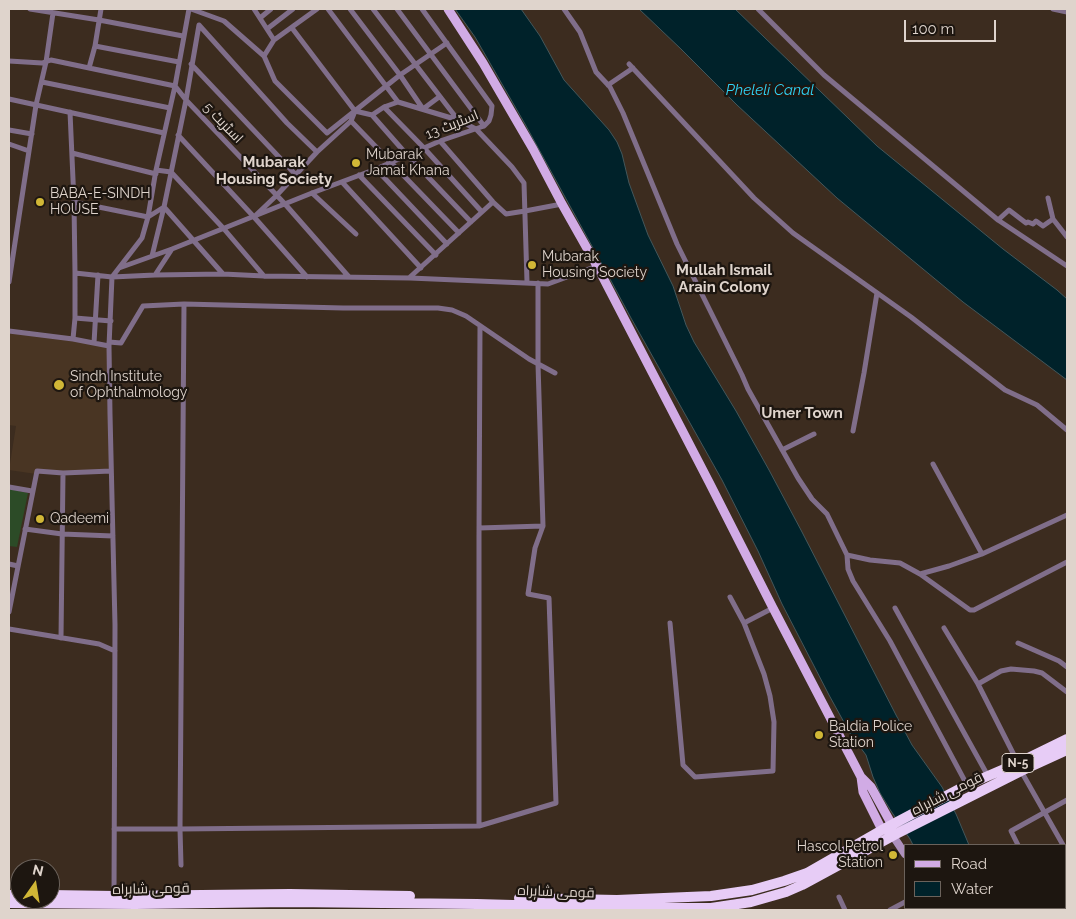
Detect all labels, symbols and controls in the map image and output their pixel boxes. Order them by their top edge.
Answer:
scale bar [906,10,998,42]
text: 100 m [912,20,954,38]
water label: Pheleli Canal [726,81,814,99]
street label: اسٹریٹ 5 [200,99,246,147]
street label: اسٹریٹ 13 [423,107,481,143]
place label: Mubarak Jamat Khana [366,147,450,180]
district label: Mubarak Housing Society [216,153,332,188]
marker: Mubarak Jamat Khana [350,157,362,169]
place label: BABA-E-SINDH HOUSE [50,186,150,218]
marker: BABA-E-SINDH HOUSE [34,196,46,208]
place label: Mubarak Housing Society [542,249,647,282]
marker: Mubarak Housing Society [526,259,538,271]
district label: Mullah Ismail Arain Colony [676,261,772,296]
place label: Sindh Institute of Ophthalmology [70,369,187,402]
marker: Sindh Institute of Ophthalmology [52,378,66,392]
district label: Umer Town [761,404,843,422]
place label: Qadeemi [50,511,109,527]
marker: Qadeemi [34,513,46,525]
place label: Baldia Police Station [829,719,912,752]
marker: Baldia Police Station [813,729,825,741]
road number: N-5 [1002,754,1034,772]
street label: قومی شاہراہ [909,769,985,819]
place label: Hascol Petrol Station [797,839,883,872]
legend [904,844,1066,909]
marker: Hascol Petrol Station [887,849,899,861]
text: Road [951,855,987,873]
north arrow [10,859,60,909]
text: N [31,861,45,879]
street label: قومی شاہراہ [112,880,190,898]
text: Water [951,880,993,898]
street label: قومی شاہراہ [517,882,595,902]

